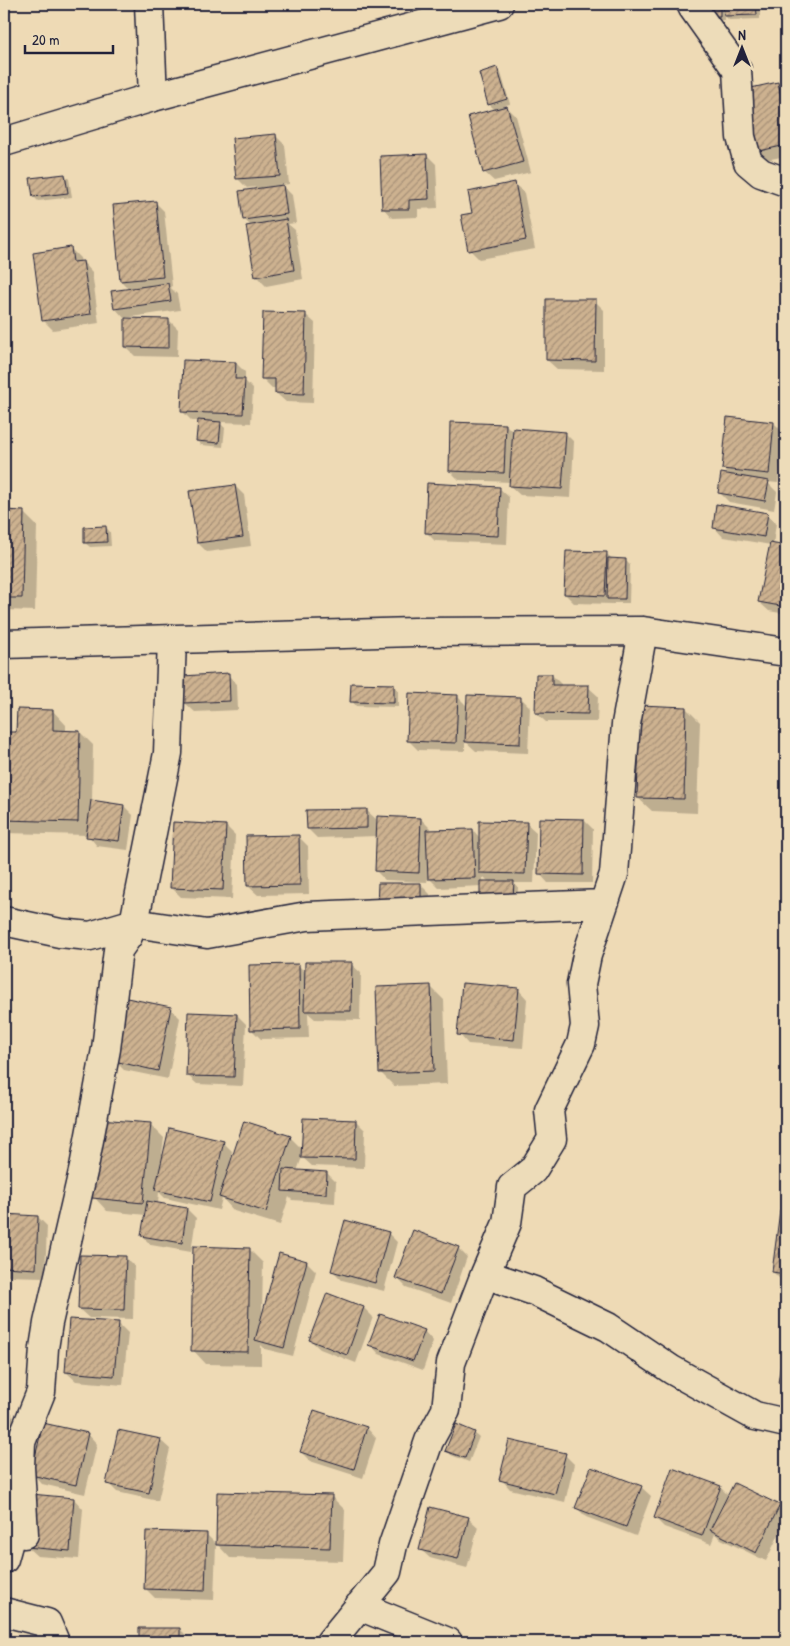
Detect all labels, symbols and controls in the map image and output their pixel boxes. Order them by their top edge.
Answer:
scale bar [25,22,112,54]
north arrow [718,22,768,72]
text: N [738,25,746,44]
text: 20 m [32,29,59,50]

